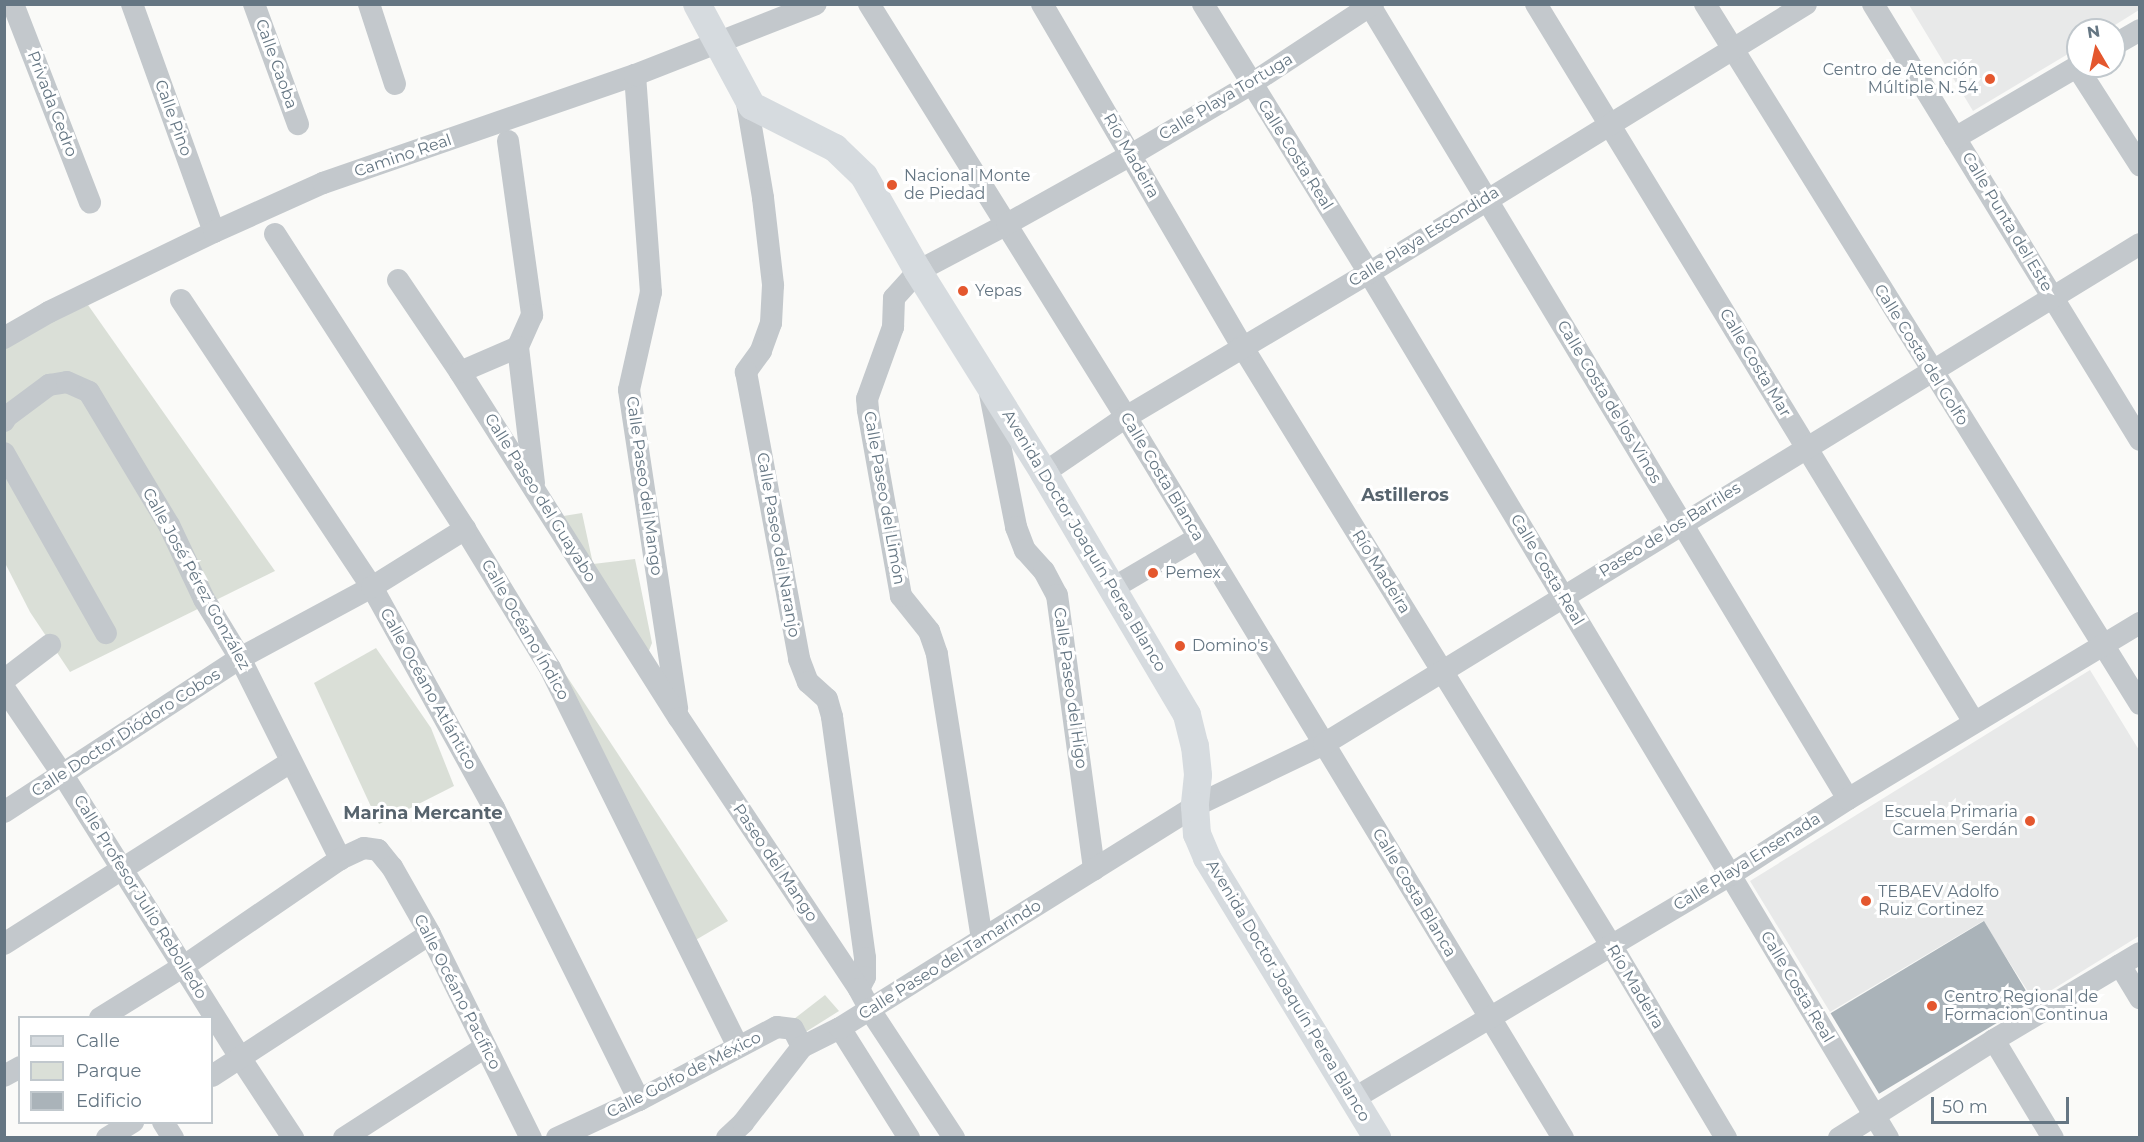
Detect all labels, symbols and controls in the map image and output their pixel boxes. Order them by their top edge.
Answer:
street label: Calle Caoba [251,17,301,111]
north arrow [2066,18,2126,78]
text: N [2086,21,2101,42]
street label: Privada Cedro [23,48,81,160]
street label: Calle Playa Tortuga [1156,49,1296,145]
place label: Centro de Atención Múltiple N. 54 [1823,60,1978,98]
marker: Centro de Atención Múltiple N. 54 [1983,72,1997,86]
street label: Calle Pino [150,77,196,159]
street label: Calle Costa Real [1253,96,1337,214]
street label: Río Madeira [1099,110,1163,202]
street label: Camino Real [352,130,454,182]
street label: Calle Punta del Este [1958,149,2056,295]
place label: Nacional Monte de Piedad [904,166,1030,204]
marker: Nacional Monte de Piedad [885,178,899,192]
street label: Calle Playa Escondida [1345,183,1503,291]
place label: Yepas [975,281,1022,301]
street label: Calle Costa del Golfo [1870,281,1972,429]
marker: Yepas [956,284,970,298]
street label: Calle Costa Mar [1715,305,1795,421]
street label: Calle Costa de los Vinos [1553,317,1665,487]
street label: Calle Paseo del Mango [622,395,666,577]
street label: Avenida Doctor Joaquín Perea Blanco [998,407,1170,675]
street label: Calle Costa Blanca [1116,409,1208,545]
street label: Calle Paseo del Guayabo [480,410,600,586]
street label: Calle Paseo del Limón [859,410,909,586]
street label: Calle Paseo del Naranjo [752,451,804,639]
street label: Paseo de los Barriles [1596,479,1744,581]
district label: Astilleros [1361,484,1449,506]
street label: Calle José Pérez González [138,485,254,673]
street label: Calle Costa Real [1506,511,1588,629]
street label: Río Madeira [1348,527,1414,617]
street label: Calle Océano Índico [477,556,573,704]
place label: Pemex [1165,563,1221,583]
marker: Pemex [1146,566,1160,580]
street label: Calle Océano Atlántico [376,605,480,773]
street label: Calle Paseo del Higo [1049,606,1091,770]
place label: Domino's [1192,636,1268,656]
marker: Domino's [1173,639,1187,653]
street label: Calle Doctor Diódoro Cobos [28,665,224,801]
street label: Calle Profesor Julio Rebolledo [69,792,211,1002]
street label: Paseo del Mango [728,800,822,926]
district label: Marina Mercante [343,802,503,824]
place label: Escuela Primaria Carmen Serdán [1884,802,2018,840]
street label: Calle Playa Ensenada [1670,809,1824,915]
marker: Escuela Primaria Carmen Serdán [2023,814,2037,828]
street label: Calle Costa Blanca [1368,825,1460,961]
street label: Avenida Doctor Joaquín Perea Blanco [1202,857,1374,1125]
place label: TEBAEV Adolfo Ruiz Cortinez [1878,882,1999,920]
marker: TEBAEV Adolfo Ruiz Cortinez [1859,894,1873,908]
street label: Calle Paseo del Tamarindo [855,896,1045,1024]
street label: Calle Océano Pacífico [409,911,505,1073]
street label: Calle Costa Real [1756,928,1838,1046]
street label: Río Madeira [1602,941,1668,1033]
place label: Centro Regional de Formacion Continua [1944,987,2108,1025]
marker: Centro Regional de Formacion Continua [1925,999,1939,1013]
legend [18,1016,213,1124]
street label: Calle Golfo de México [604,1028,764,1122]
text: Calle [76,1030,120,1052]
text: Parque [76,1060,141,1082]
scale bar [1934,1085,2072,1123]
text: Edificio [76,1090,142,1112]
text: 50 m [1942,1096,1988,1118]

